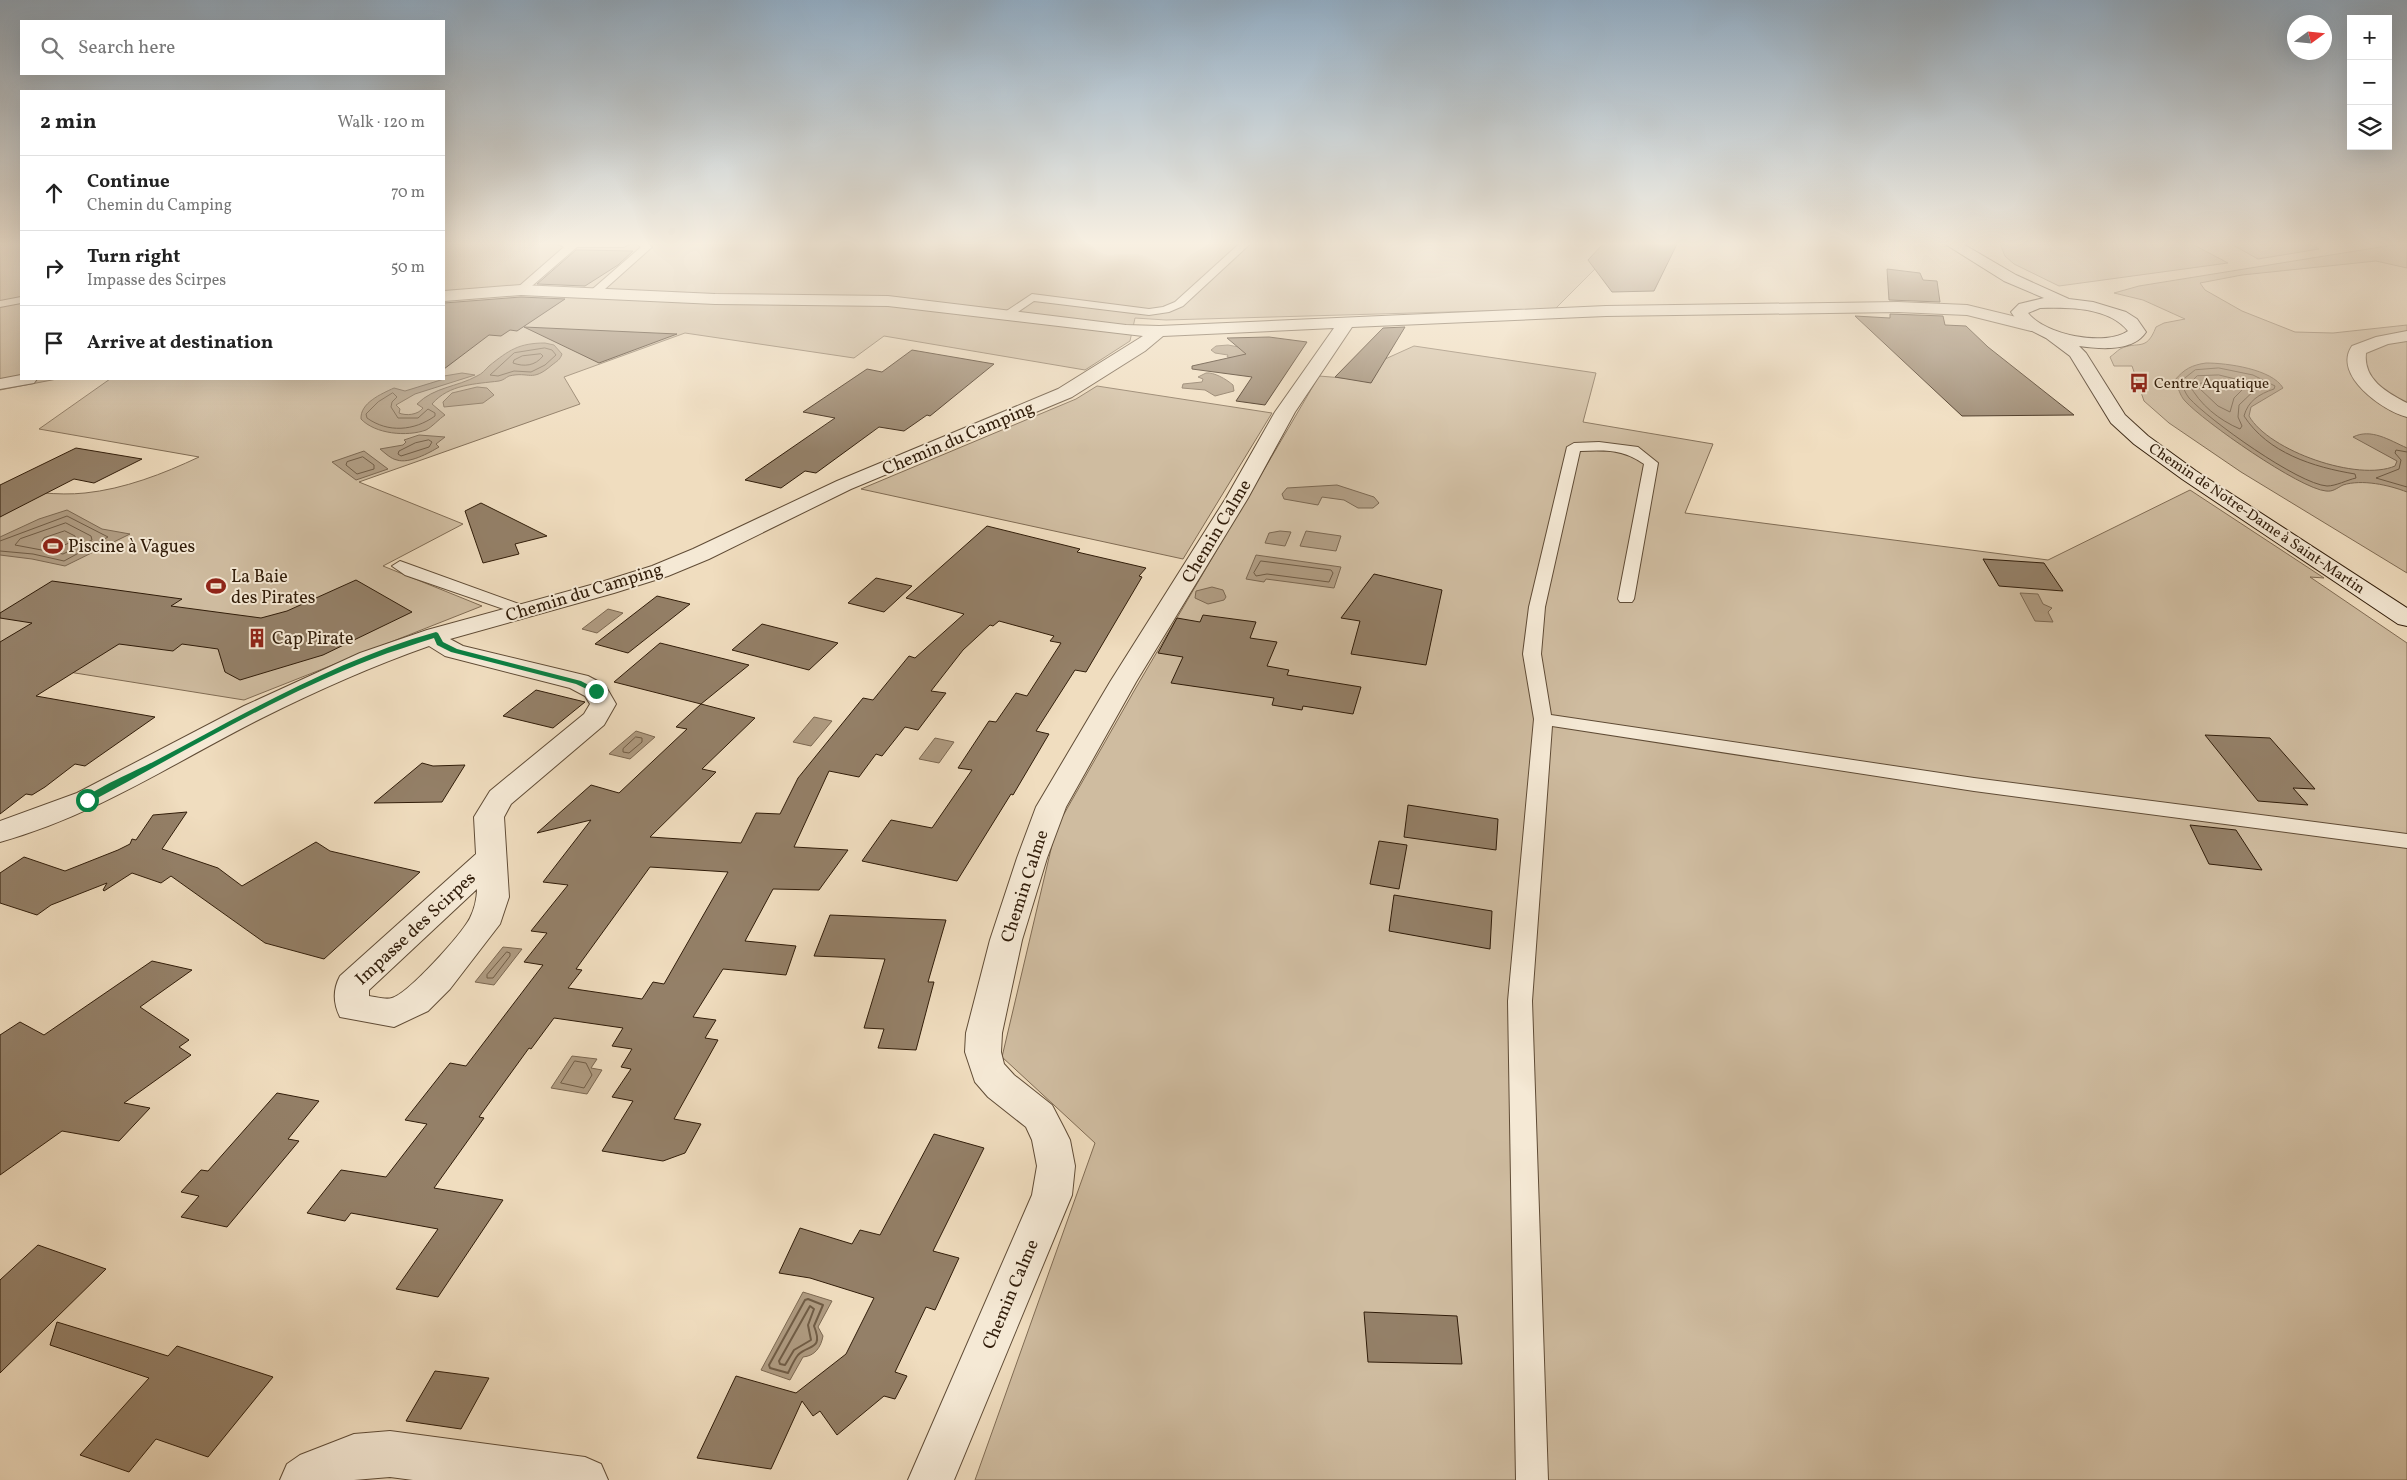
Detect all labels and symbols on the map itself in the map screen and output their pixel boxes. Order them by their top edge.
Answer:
north arrow [2287,15,2332,60]
bus stop icon: Centre Aquatique [2128,372,2150,394]
place label: Centre Aquatique [2154,374,2269,395]
street label: Chemin du Camping [879,396,1038,483]
street label: Chemin de Notre-Dame à Saint-Martin [2144,439,2368,600]
street label: Chemin Calme [1176,475,1258,588]
sports icon: Piscine à Vagues [42,535,64,557]
place label: Piscine à Vagues [68,535,195,560]
street label: Chemin du Camping [503,558,666,629]
place label: La Baie des Pirates [231,565,315,611]
sports icon: La Baie des Pirates [205,575,227,597]
building icon: Cap Pirate [246,627,268,649]
place label: Cap Pirate [272,627,353,652]
route end [585,680,608,703]
route start [76,789,99,812]
street label: Chemin Calme [995,827,1055,946]
street label: Impasse des Scirpes [350,867,482,992]
street label: Chemin Calme [977,1236,1046,1353]

